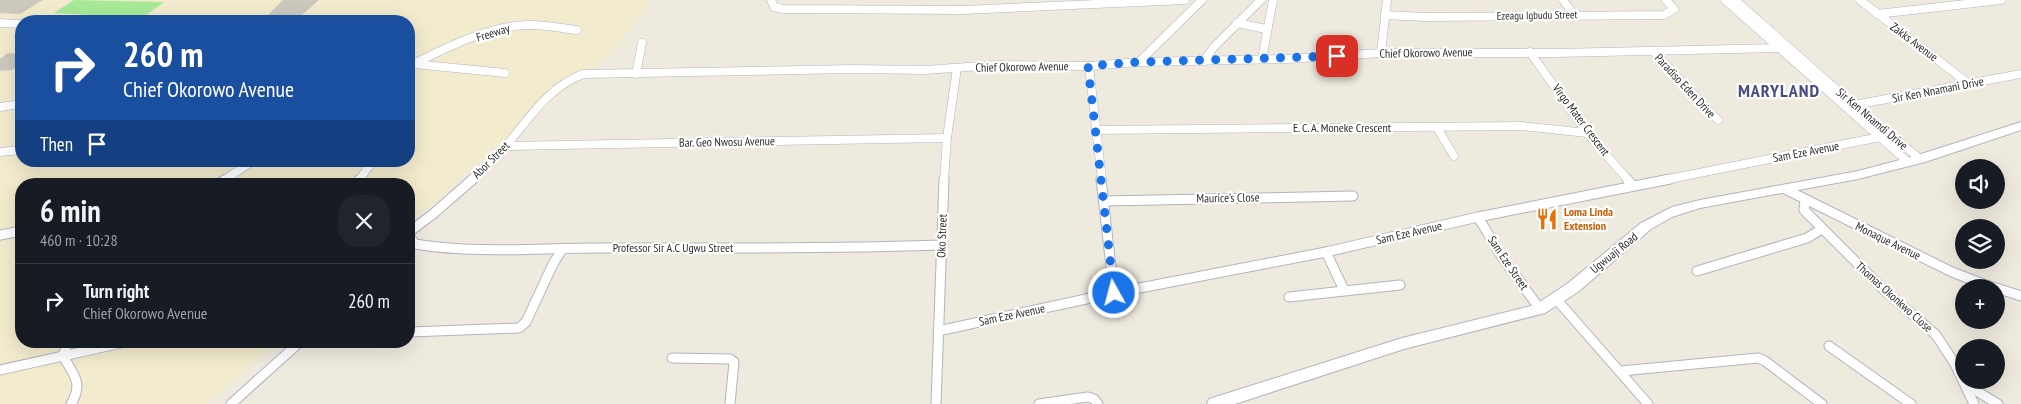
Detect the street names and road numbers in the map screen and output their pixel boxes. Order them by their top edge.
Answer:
street label: Ezeagu Igbudu Street [1496,7,1578,23]
street label: Zakks Avenue [1888,19,1941,64]
street label: Freeway [474,20,512,45]
street label: Chief Okorowo Avenue [1379,44,1473,61]
street label: Paradiso Eden Drive [1652,50,1719,121]
street label: Chief Okorowo Avenue [975,58,1069,75]
street label: Sir Ken Nnamani Drive [1891,73,1985,106]
street label: Virgo Mater Crescent [1549,80,1614,159]
street label: Sir Ken Nnamdi Drive [1834,84,1911,153]
street label: E. C. A. Moneke Crescent [1293,120,1392,135]
street label: Bar. Geo Nwosu Avenue [679,133,775,150]
street label: Abor Street [469,137,513,181]
street label: Sam Eze Avenue [1772,138,1840,165]
street label: Maurice's Close [1196,189,1260,206]
street label: Oko Street [933,213,950,258]
street label: Sam Eze Avenue [1374,218,1443,247]
street label: Monaque Avenue [1853,218,1923,263]
street label: Ugwuaji Road [1587,229,1640,276]
street label: Sam Eze Street [1485,233,1532,293]
street label: Professor Sir A.C Ugwu Street [613,240,734,255]
street label: Thomas Okonkwo Close [1853,258,1936,335]
street label: Sam Eze Avenue [977,300,1046,329]

